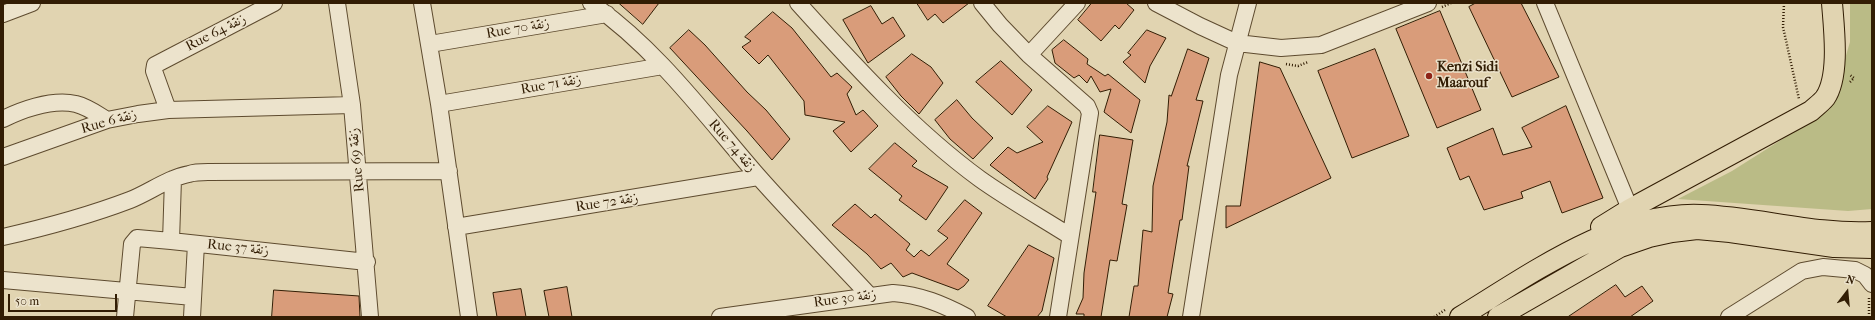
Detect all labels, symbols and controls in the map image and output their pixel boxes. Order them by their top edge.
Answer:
street label: Rue 64 زنقة [183,11,249,55]
street label: Rue 70 زنقة [485,15,551,43]
place label: Kenzi Sidi Maarouf [1437,60,1498,92]
street label: Rue 71 زنقة [519,71,583,99]
marker: Kenzi Sidi Maarouf [1424,71,1434,81]
street label: Rue 6 زنقة [79,106,139,138]
street label: Rue 74 زنقة [705,116,759,176]
street label: Rue 69 زنقة [345,127,369,193]
street label: Rue 72 زنقة [574,190,640,216]
street label: Rue 37 زنقة [206,236,270,260]
north arrow [1827,272,1867,312]
text: N [1845,273,1856,287]
scale bar [10,286,119,312]
street label: Rue 30 زنقة [813,286,877,312]
text: 50 m [15,294,39,308]

